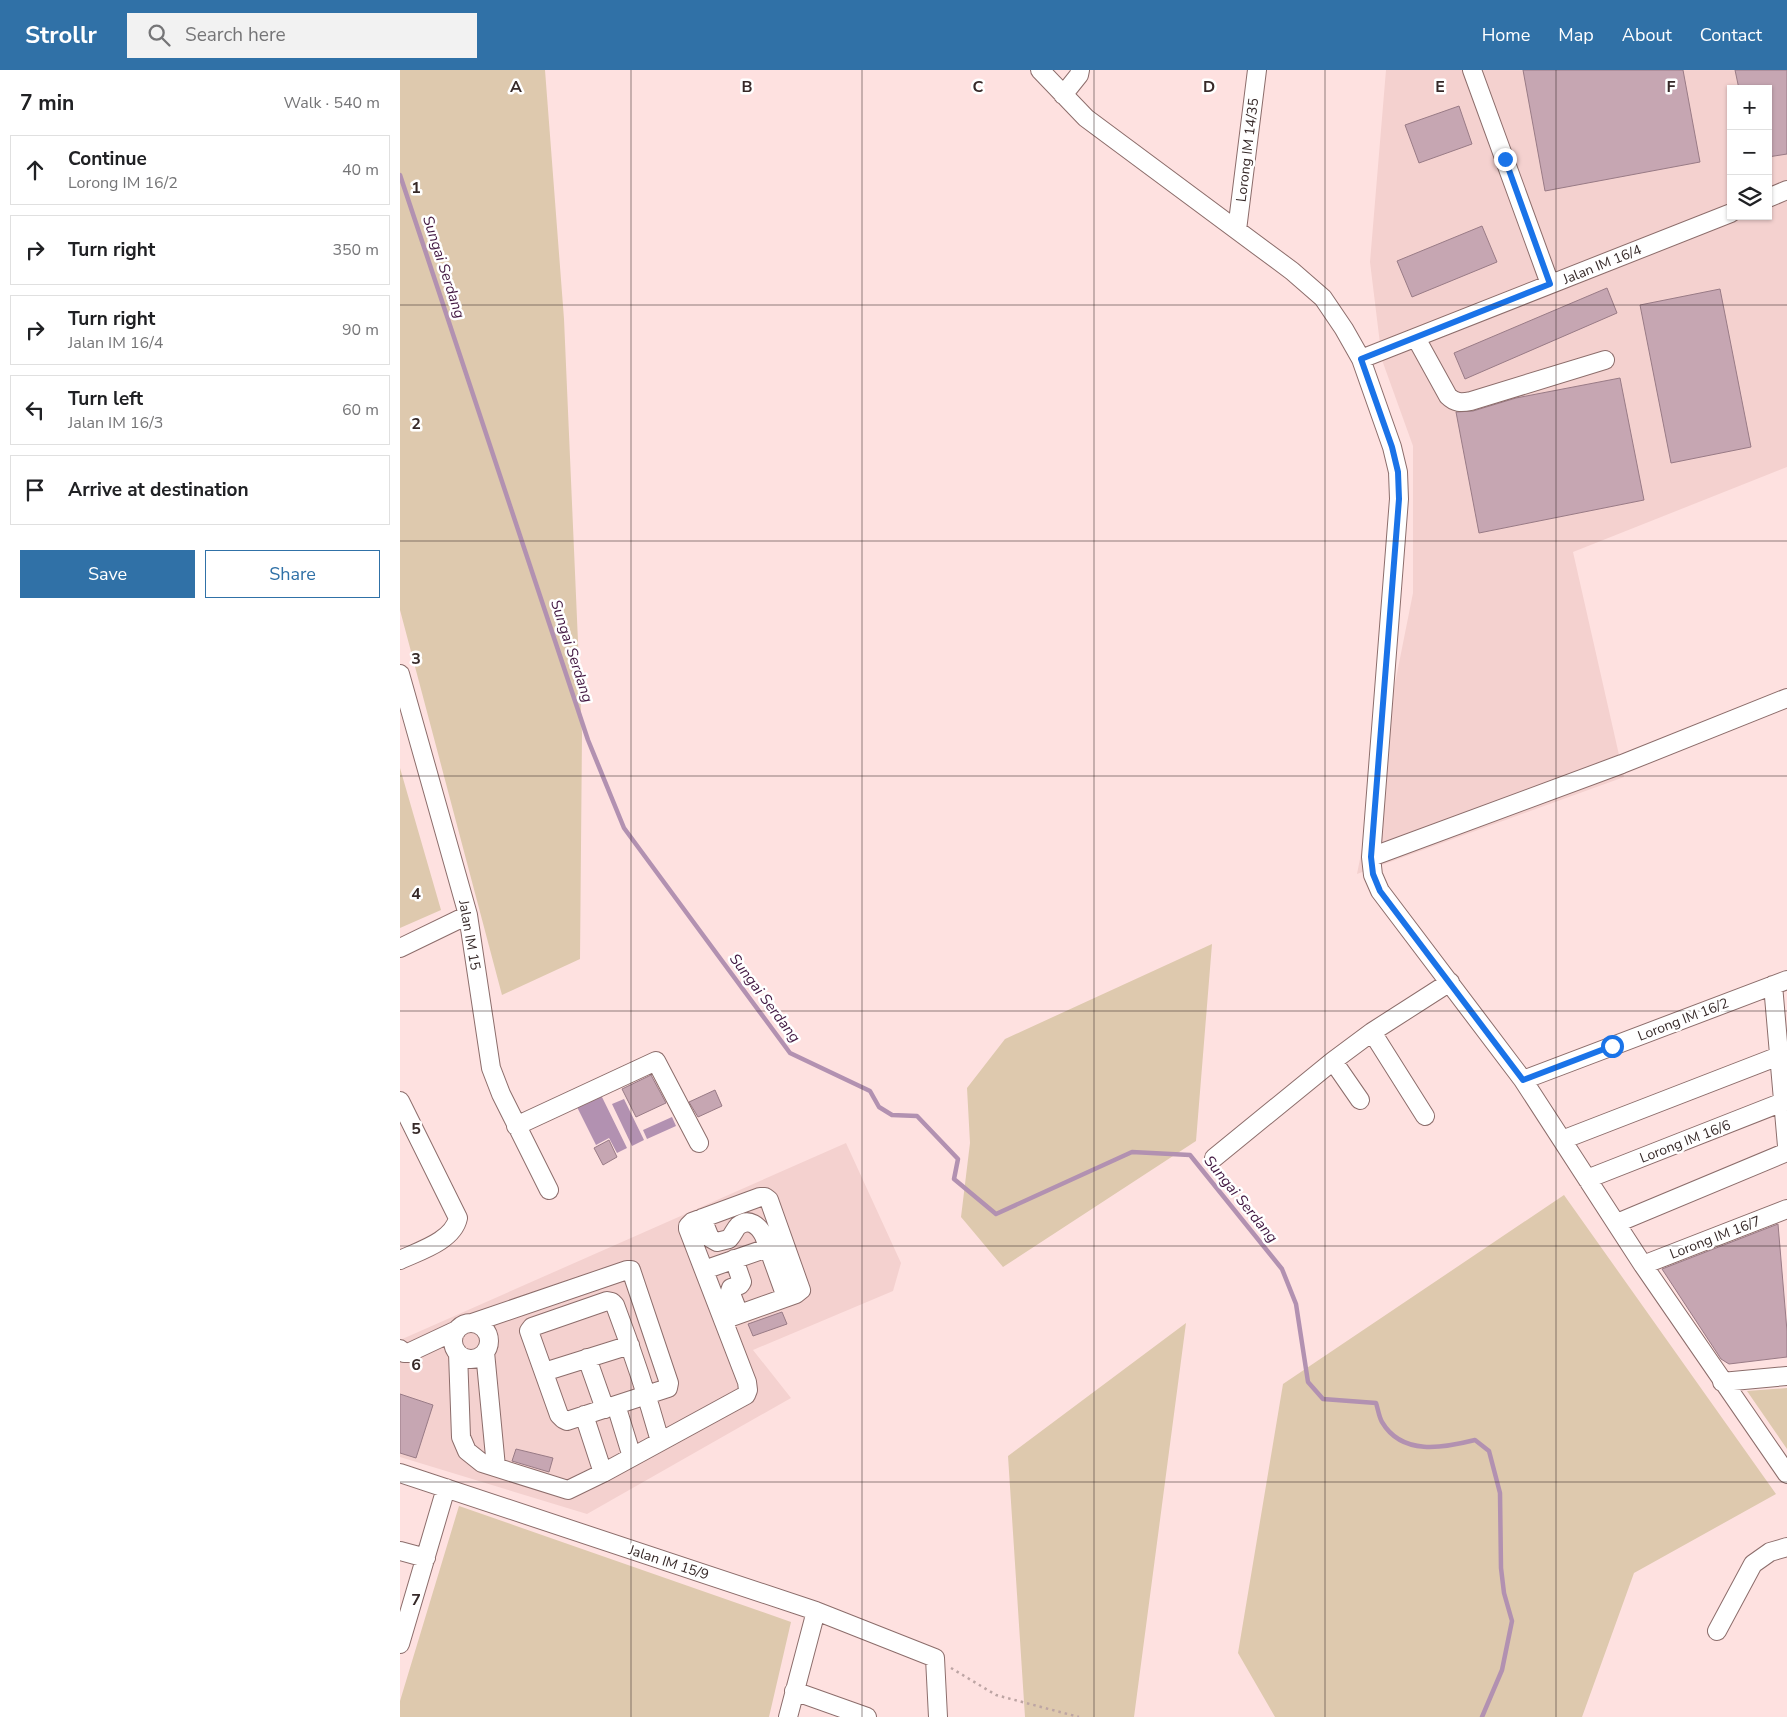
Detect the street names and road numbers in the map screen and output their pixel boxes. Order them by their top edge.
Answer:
street label: Lorong IM 14/35 [1232,97,1263,203]
street label: Jalan IM 16/4 [1559,240,1644,289]
street label: Jalan IM 15 [454,897,485,972]
street label: Lorong IM 16/2 [1635,993,1731,1046]
street label: Lorong IM 16/6 [1637,1115,1733,1168]
street label: Lorong IM 16/7 [1667,1211,1763,1264]
street label: Jalan IM 15/9 [625,1540,711,1584]

